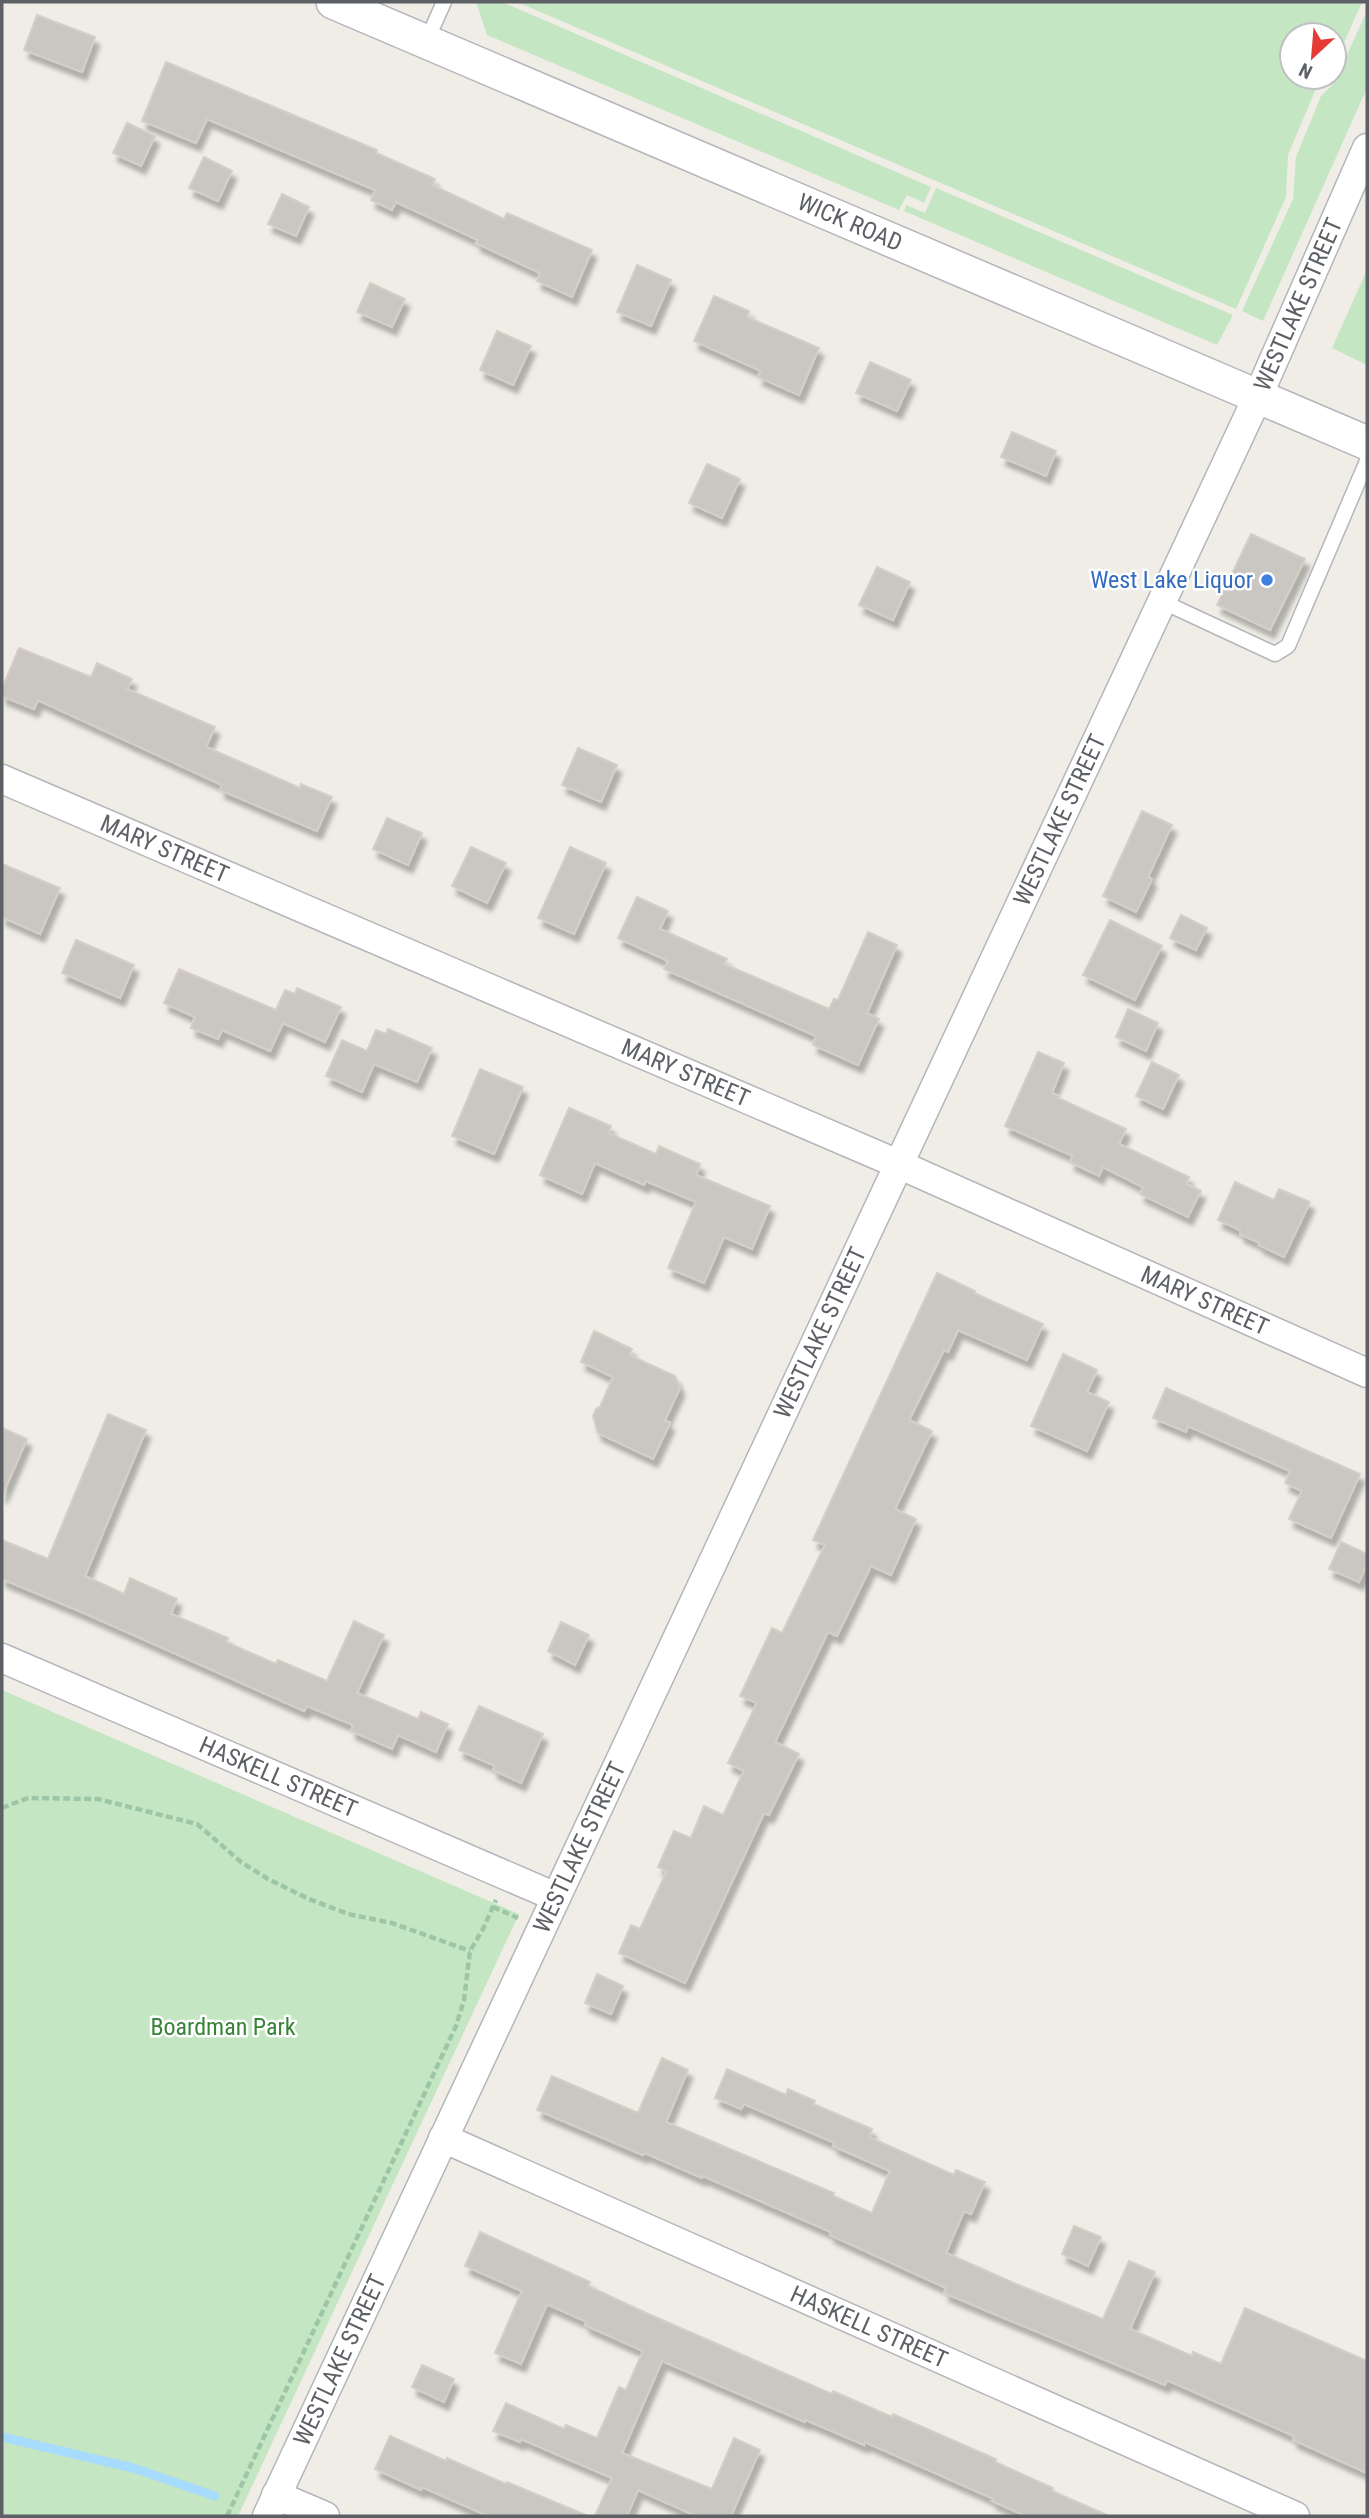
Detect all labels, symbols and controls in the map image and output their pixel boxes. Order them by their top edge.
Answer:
north arrow [1278,21,1348,91]
text: N [1295,58,1316,84]
street label: WICK ROAD [793,188,906,257]
street label: WESTLAKE STREET [1248,214,1348,395]
place label: West Lake Liquor [1090,566,1253,594]
marker: West Lake Liquor [1259,572,1275,588]
street label: WESTLAKE STREET [1008,730,1112,910]
street label: MARY STREET [96,809,233,889]
street label: MARY STREET [617,1033,754,1113]
street label: WESTLAKE STREET [768,1243,872,1423]
street label: MARY STREET [1137,1260,1273,1341]
street label: HASKELL STREET [195,1731,362,1824]
street label: WESTLAKE STREET [528,1757,631,1937]
park label: Boardman Park [150,2013,296,2041]
street label: WESTLAKE STREET [288,2270,392,2450]
street label: HASKELL STREET [786,2280,952,2374]

